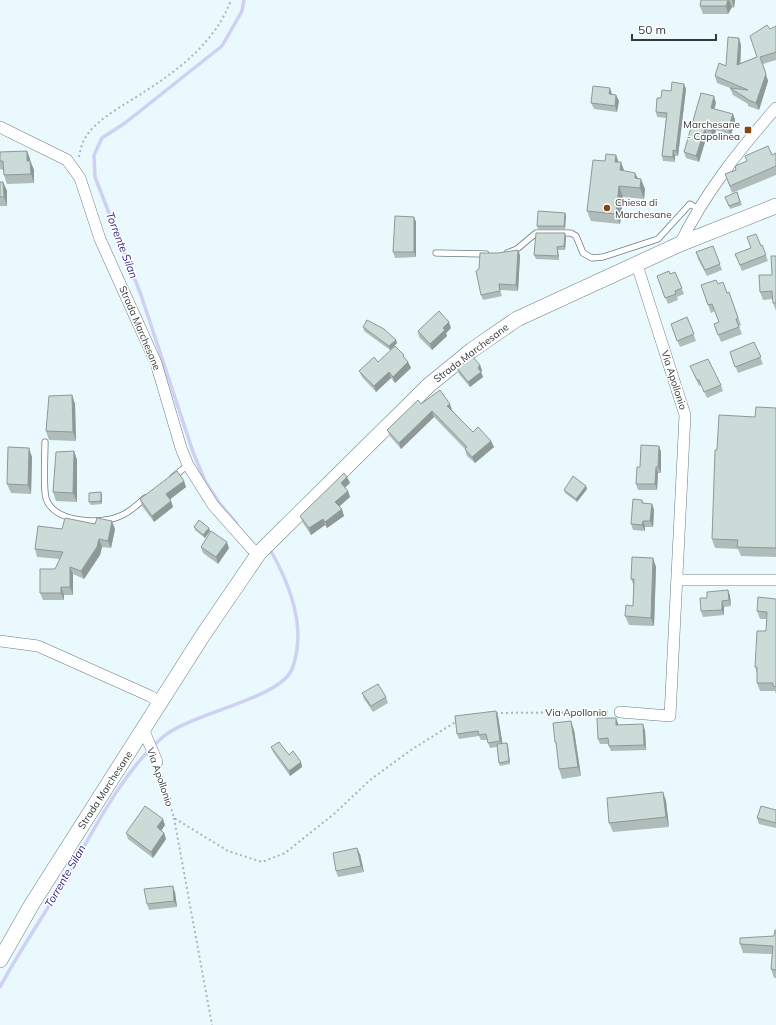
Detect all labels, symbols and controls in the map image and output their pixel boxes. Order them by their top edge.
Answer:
scale bar [632,16,716,42]
text: 50 m [638,22,666,37]
place label: Marchesane - Capolinea [683,118,740,143]
marker: Marchesane - Capolinea [743,125,753,135]
place label: Chiesa di Marchesane [615,196,672,221]
marker: Chiesa di Marchesane [602,203,612,213]
water label: Torrente Silan [103,210,141,280]
street label: Strada Marchesane [116,284,164,372]
street label: Strada Marchesane [431,321,511,385]
street label: Via Apollonio [658,349,690,412]
street label: Via Apollonio [545,706,607,719]
street label: Via Apollonio [144,746,176,808]
street label: Strada Marchesane [75,748,135,832]
water label: Torrente Silan [41,842,89,910]

